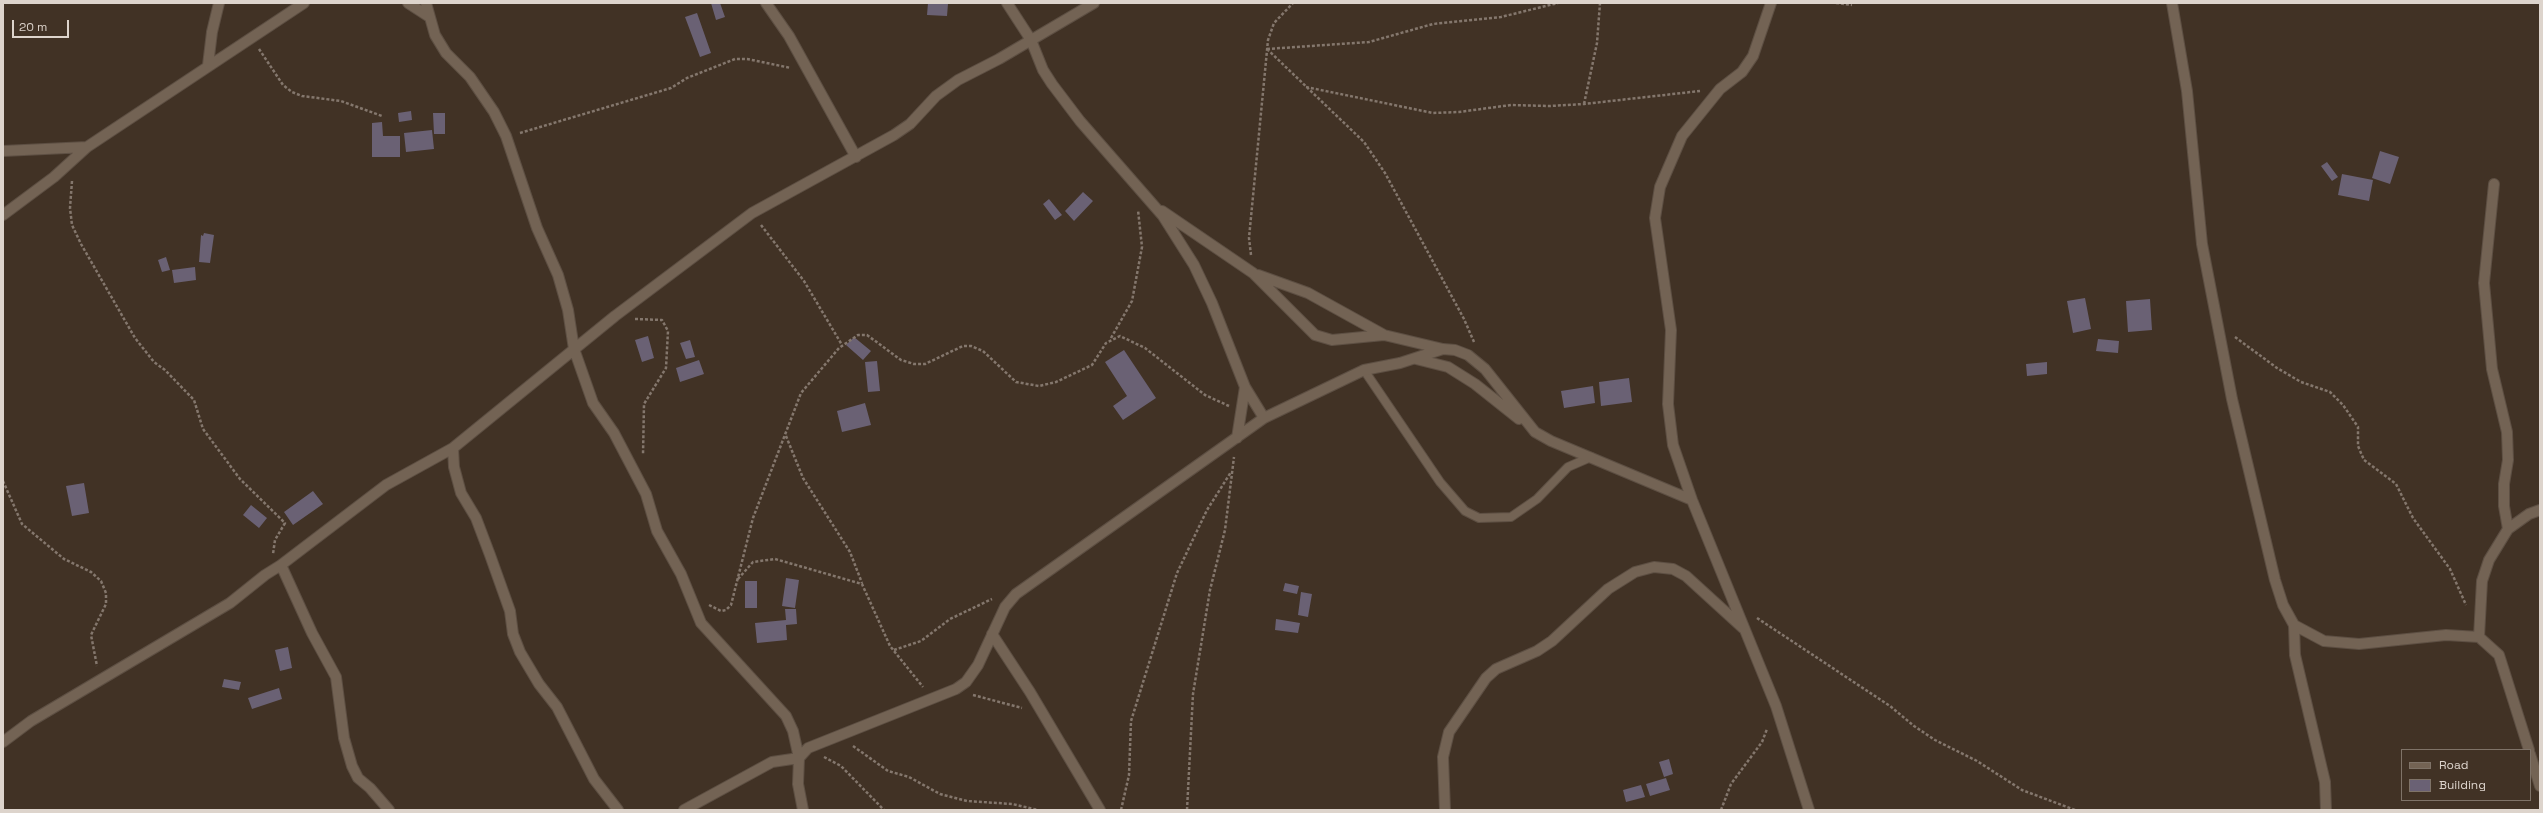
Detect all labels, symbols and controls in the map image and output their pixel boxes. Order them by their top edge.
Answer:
scale bar [14,12,71,38]
text: 20 m [19,19,47,35]
legend [2401,749,2531,801]
text: Road [2439,757,2468,773]
text: Building [2439,777,2486,793]

